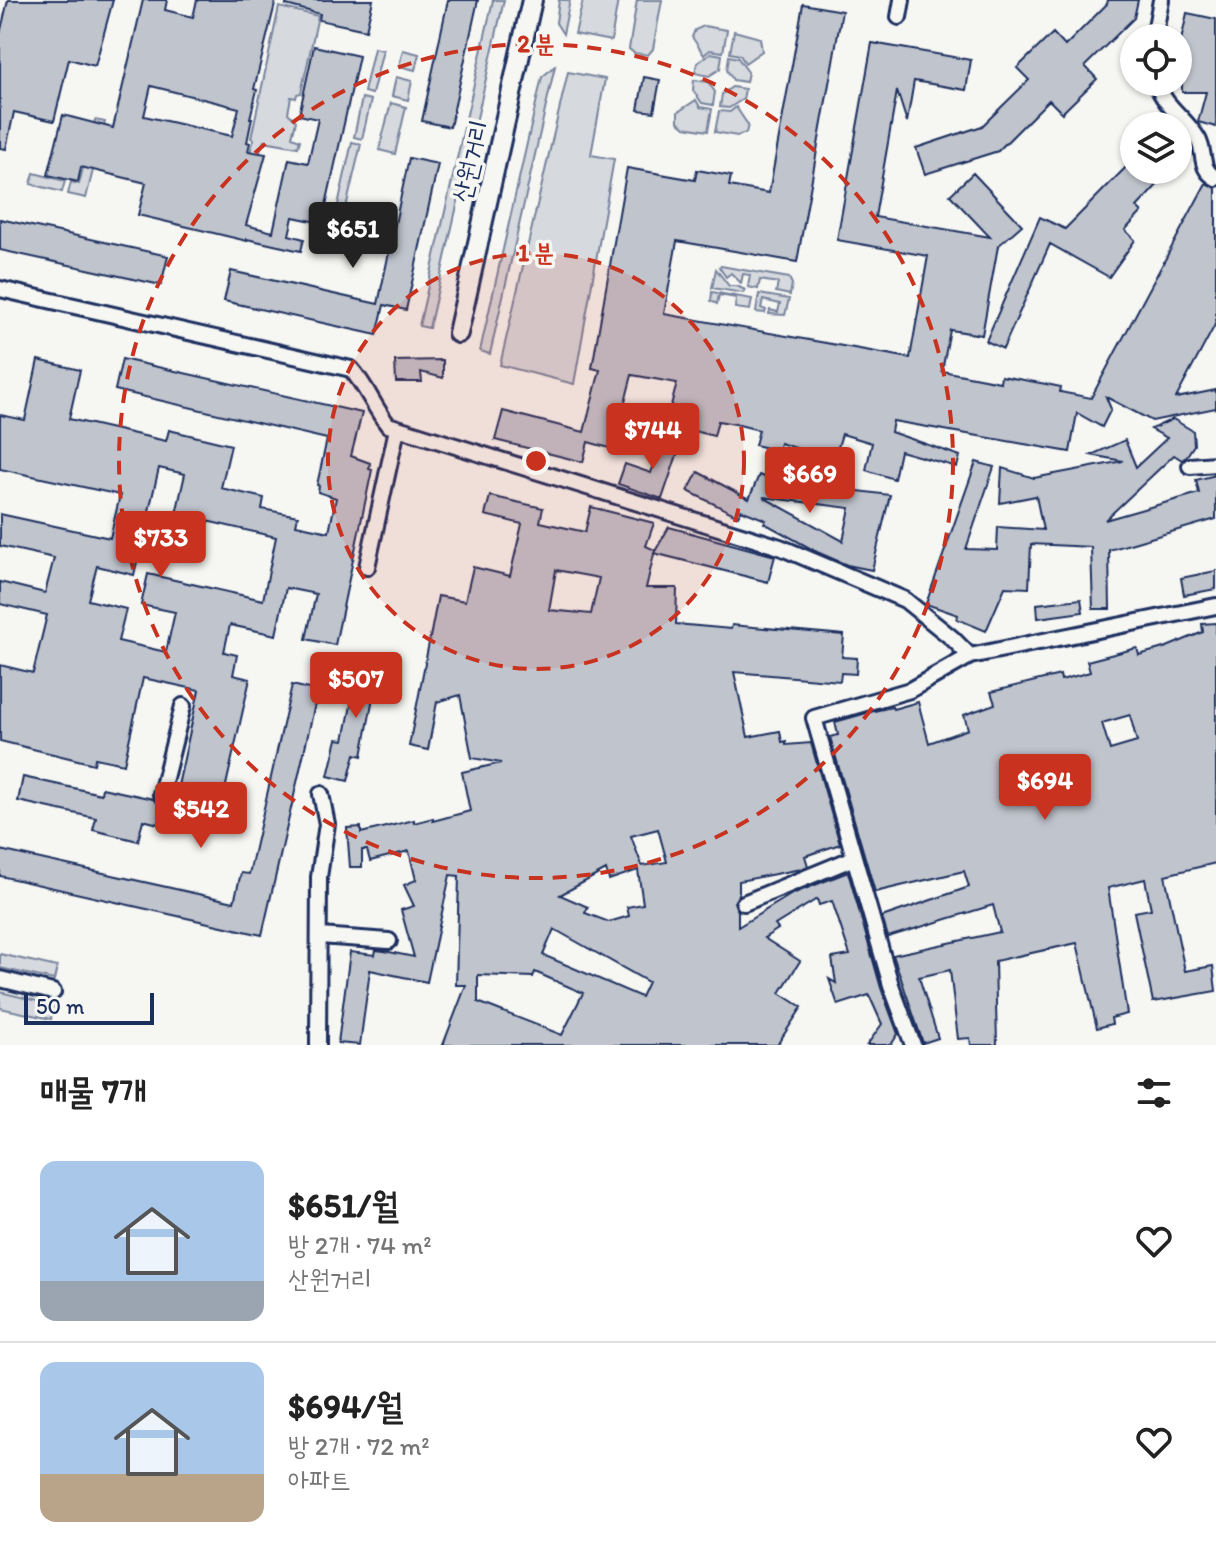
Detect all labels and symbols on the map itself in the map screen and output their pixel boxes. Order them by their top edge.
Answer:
text: 2 분 [517,29,555,58]
street label: 산원거리 [445,117,495,205]
pin: $651 [306,202,400,270]
text: 1 분 [518,238,554,267]
pin: $744 [606,403,700,471]
centre of rings [522,447,550,475]
pin: $669 [763,447,857,515]
pin: $733 [114,511,208,579]
pin: $507 [309,652,403,720]
pin: $694 [998,754,1092,822]
pin: $542 [154,782,248,850]
scale bar [24,989,154,1025]

